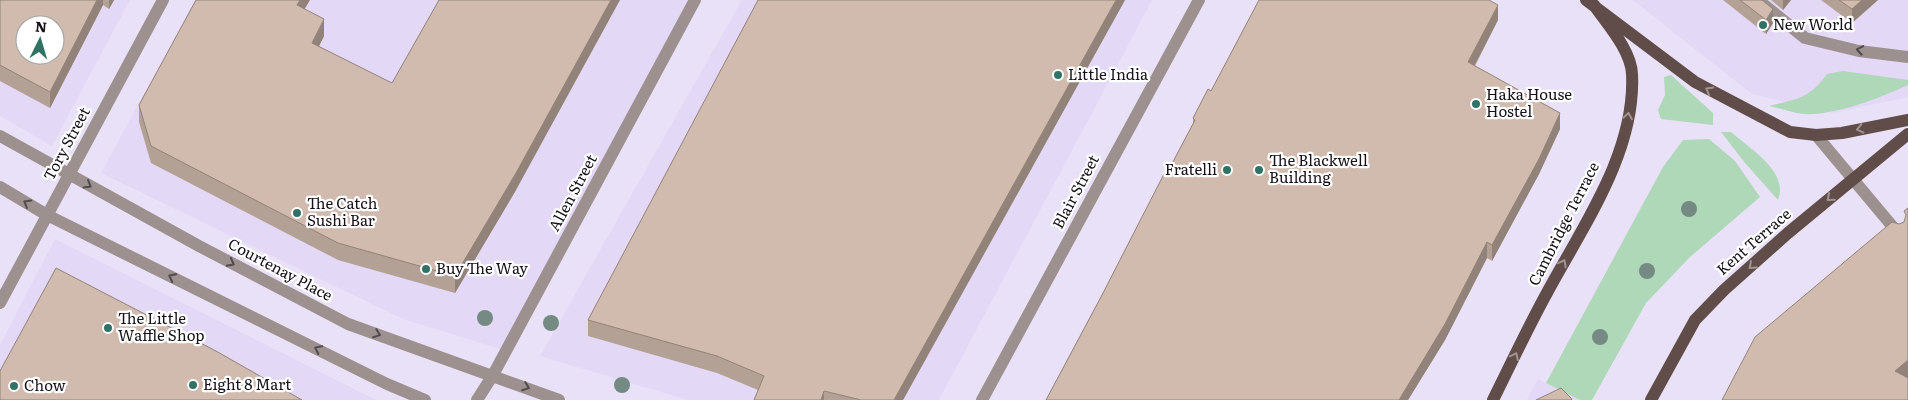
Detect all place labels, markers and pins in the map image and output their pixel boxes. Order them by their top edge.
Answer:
place label: New World [1773,12,1853,35]
marker: New World [1757,19,1769,31]
place label: Little India [1068,62,1149,85]
marker: Little India [1052,69,1064,81]
place label: Haka House Hostel [1486,82,1572,122]
marker: Haka House Hostel [1470,98,1482,110]
place label: The Blackwell Building [1269,148,1368,188]
place label: Fratelli [1165,157,1217,180]
marker: Fratelli [1221,164,1233,176]
marker: The Blackwell Building [1253,164,1265,176]
place label: The Catch Sushi Bar [307,191,378,231]
marker: The Catch Sushi Bar [291,207,303,219]
place label: Buy The Way [436,256,528,279]
marker: Buy The Way [420,263,432,275]
place label: The Little Waffle Shop [118,306,205,346]
marker: The Little Waffle Shop [102,322,114,334]
place label: Eight 8 Mart [203,372,291,395]
place label: Chow [24,373,66,396]
marker: Eight 8 Mart [187,379,199,391]
marker: Chow [8,380,20,392]

